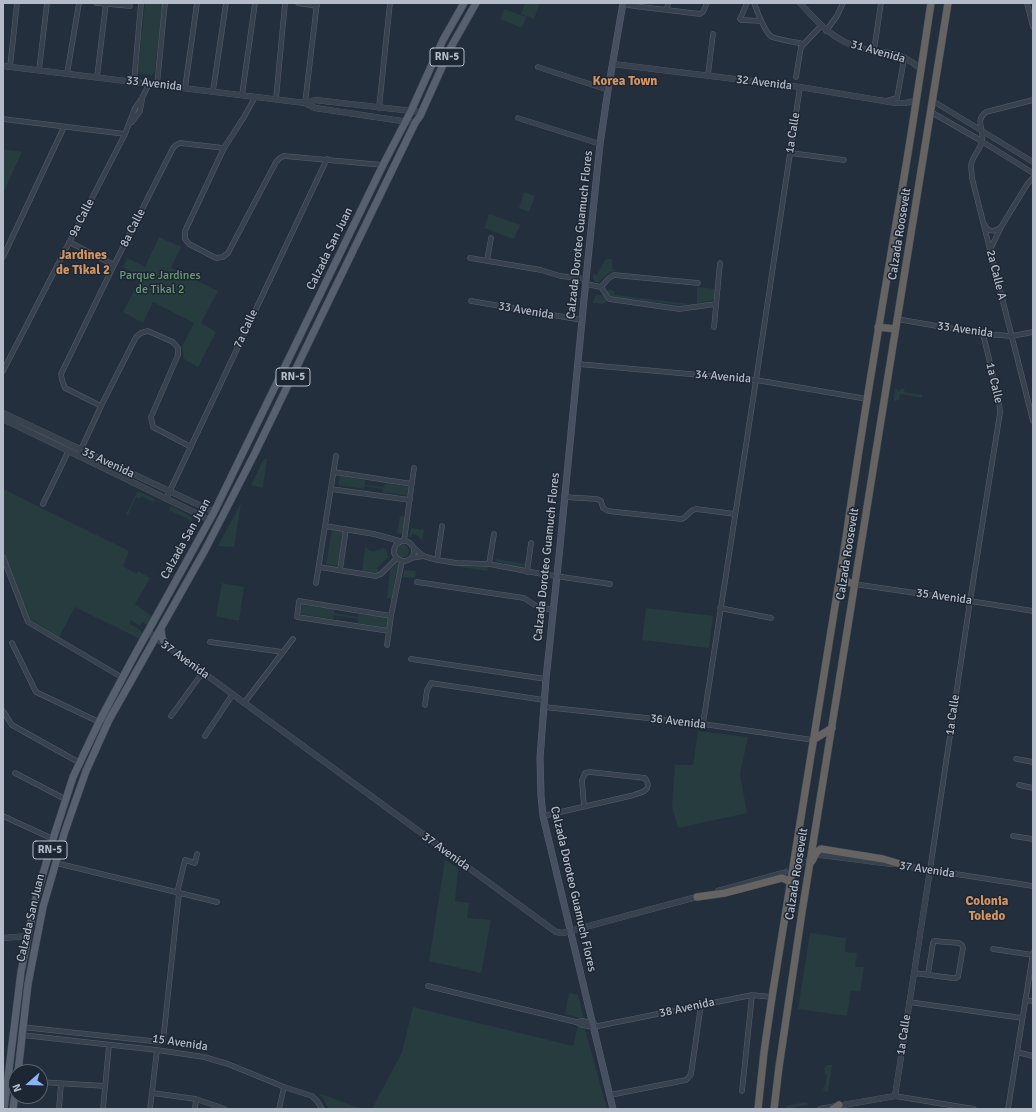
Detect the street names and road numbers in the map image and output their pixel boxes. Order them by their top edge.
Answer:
street label: 31 Avenida [849,37,907,67]
road number: RN-5 [430,48,464,66]
street label: 32 Avenida [735,72,793,94]
street label: 33 Avenida [125,73,183,95]
street label: 1a Calle [783,112,803,154]
street label: Calzada Doroteo Guamuch Flores [564,150,596,320]
street label: Calzada Roosevelt [886,187,914,281]
street label: 9a Calle [66,196,98,240]
street label: Calzada San Juan [304,205,356,293]
street label: 8a Calle [117,206,149,250]
street label: 2a Calle A [983,248,1009,302]
street label: 33 Avenida [497,299,555,323]
street label: 7a Calle [231,307,261,351]
street label: 33 Avenida [936,319,994,341]
street label: 1a Calle [982,361,1006,405]
street label: 34 Avenida [694,367,752,387]
road number: RN-5 [276,368,310,386]
street label: 35 Avenida [79,445,137,481]
street label: Calzada Doroteo Guamuch Flores [531,472,563,642]
street label: Calzada San Juan [158,496,214,582]
street label: Calzada Roosevelt [834,507,862,601]
street label: 35 Avenida [915,586,973,608]
street label: 37 Avenida [158,638,212,682]
street label: 1a Calle [943,694,963,736]
street label: 36 Avenida [649,711,707,733]
street label: Calzada Doroteo Guamuch Flores [547,805,599,973]
street label: Calzada Roosevelt [783,827,811,921]
street label: 37 Avenida [419,830,473,874]
road number: RN-5 [33,841,67,859]
street label: 37 Avenida [898,858,956,882]
street label: Calzada San Juan [14,873,48,963]
street label: 38 Avenida [658,995,716,1021]
street label: 1a Calle [894,1014,914,1056]
street label: 15 Avenida [151,1031,209,1055]

